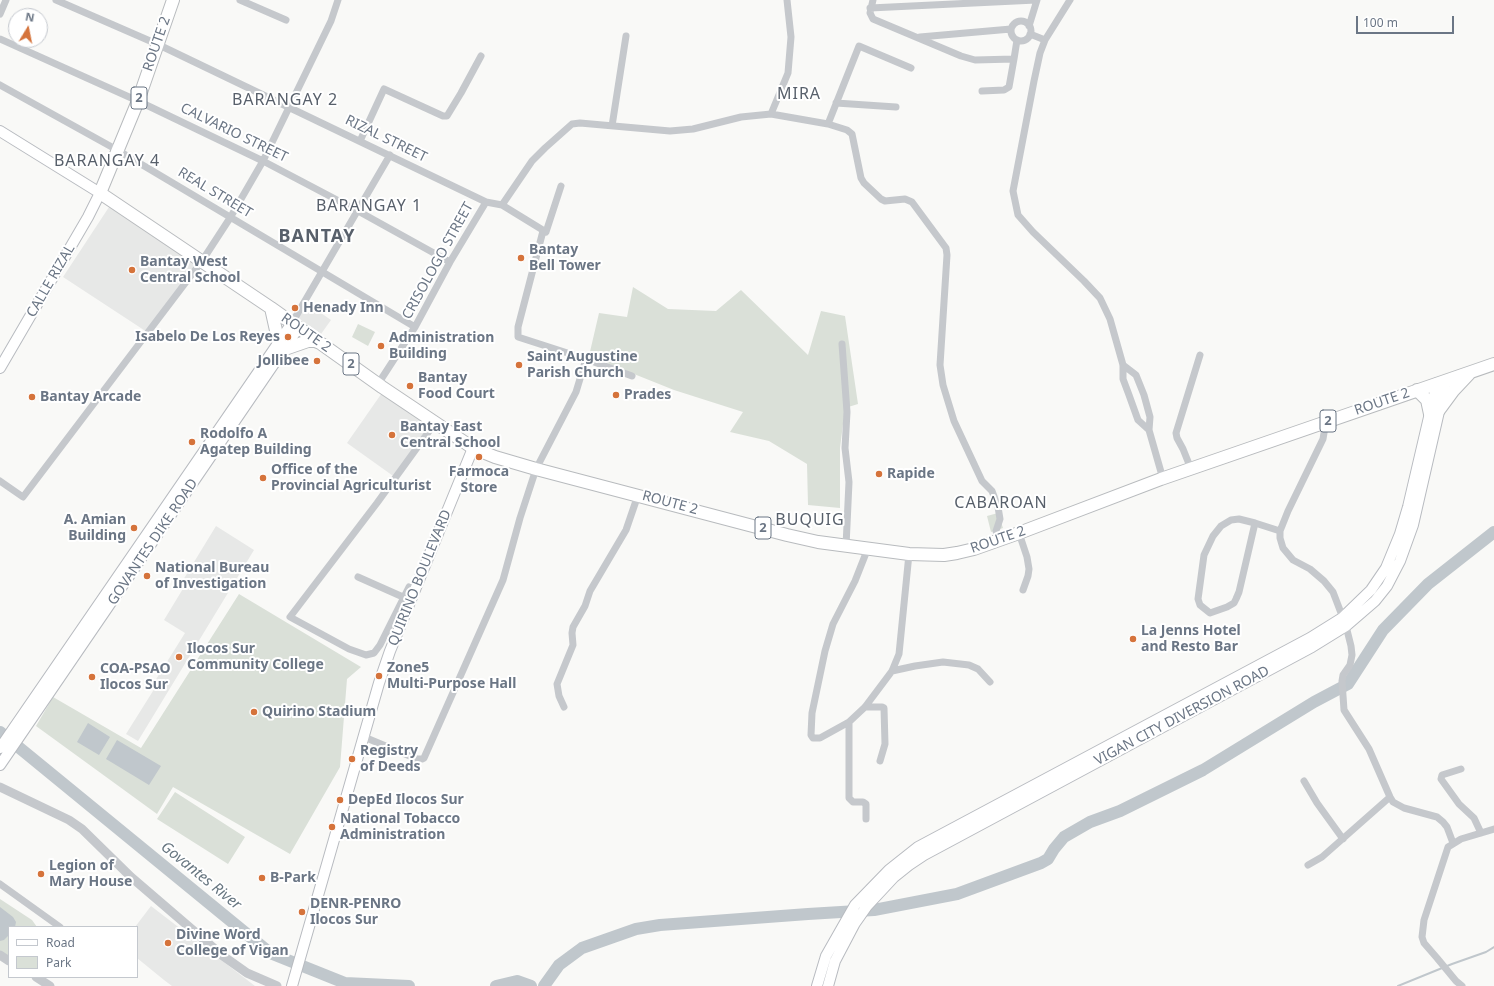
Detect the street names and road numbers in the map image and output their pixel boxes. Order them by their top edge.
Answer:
street label: ROUTE 2 [140,14,174,74]
road number: 2 [131,87,147,109]
street label: CALVARIO STREET [178,100,290,166]
street label: RIZAL STREET [342,112,430,166]
street label: REAL STREET [175,164,255,222]
street label: CRISOLOGO STREET [399,200,477,322]
street label: CALLE RIZAL [23,241,79,321]
street label: ROUTE 2 [278,310,334,356]
road number: 2 [343,353,359,375]
street label: ROUTE 2 [1352,385,1412,419]
road number: 2 [1320,410,1336,432]
street label: GOVANTES DIKE ROAD [104,476,202,608]
street label: ROUTE 2 [640,487,700,519]
street label: QUIRINO BOULEVARD [385,507,455,649]
road number: 2 [755,517,771,539]
street label: ROUTE 2 [968,523,1028,557]
street label: VIGAN CITY DIVERSION ROAD [1092,663,1272,769]

